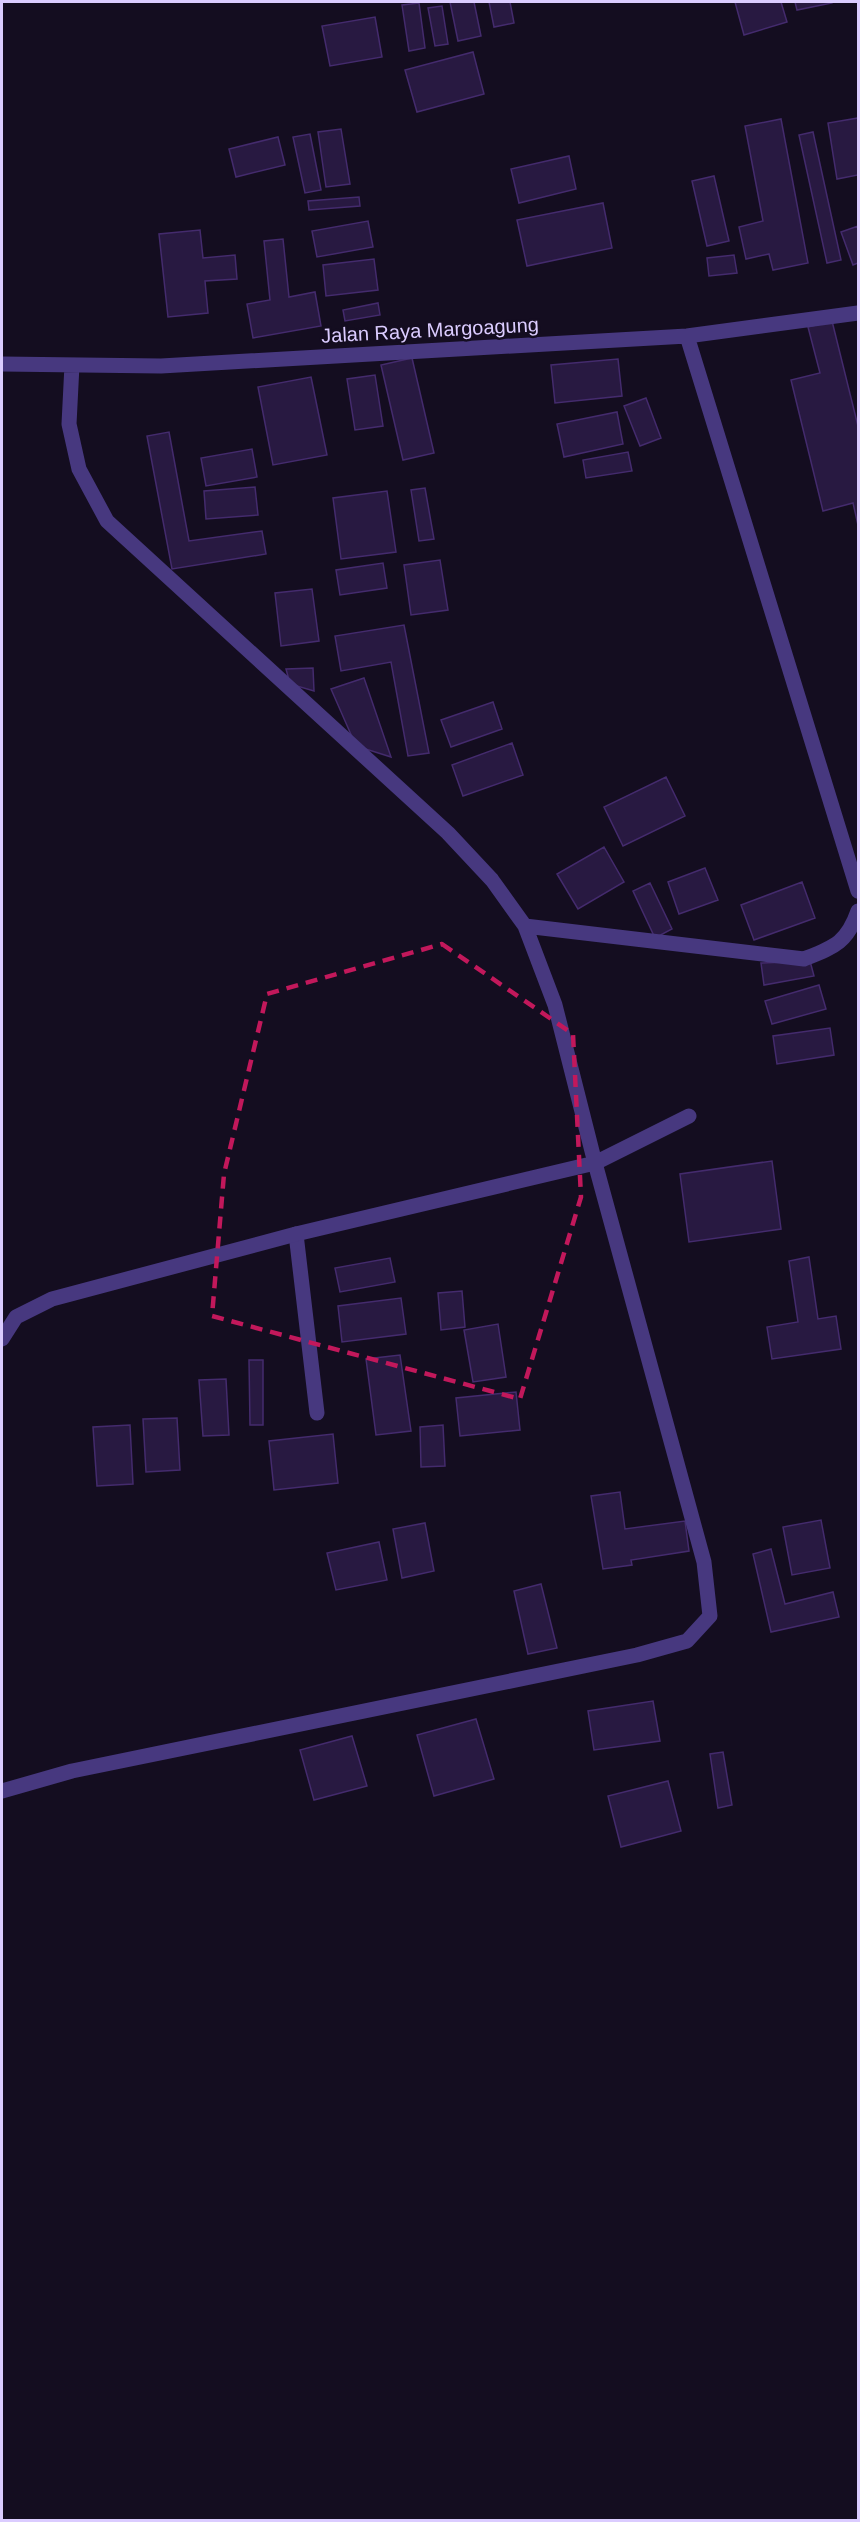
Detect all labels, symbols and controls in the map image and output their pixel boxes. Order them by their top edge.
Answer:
street label: Jalan Raya Margoagung [321,313,539,347]

